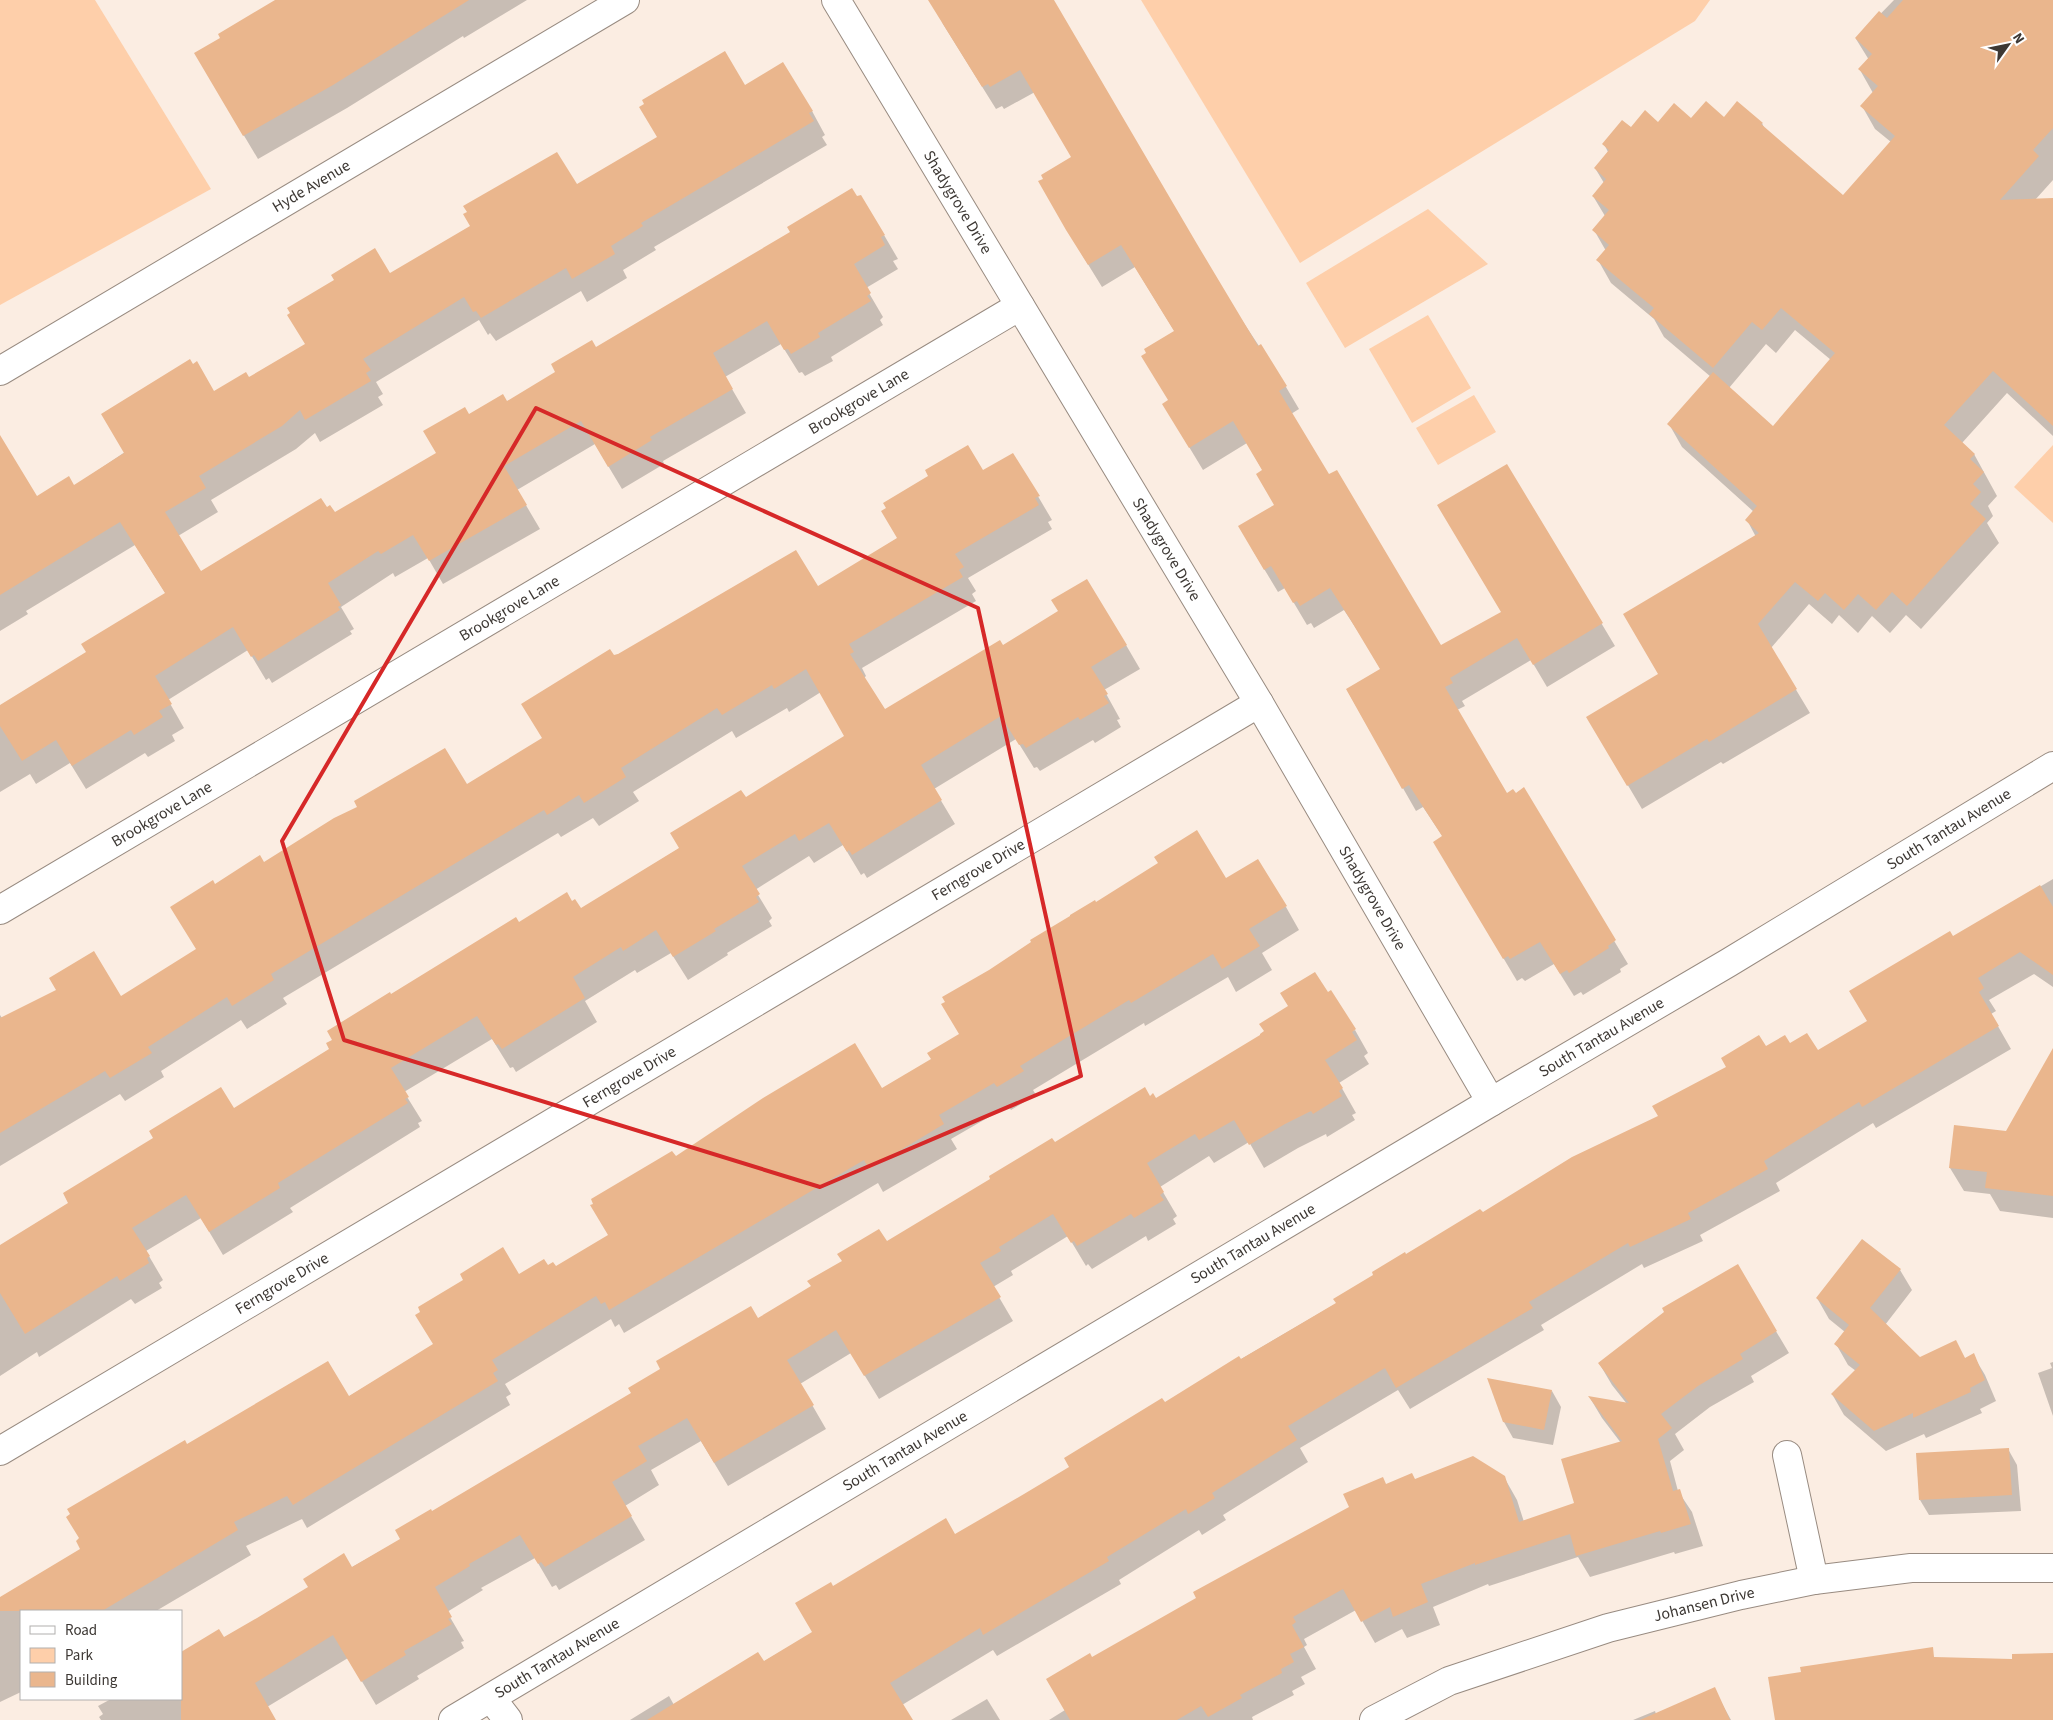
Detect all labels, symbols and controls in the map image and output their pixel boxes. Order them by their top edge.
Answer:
north arrow [1983,20,2033,70]
text: N [2007,29,2029,48]
street label: Shadygrove Drive [918,146,997,258]
street label: Hyde Avenue [268,154,354,218]
street label: Brookgrove Lane [804,363,913,440]
street label: Shadygrove Drive [1127,493,1206,605]
street label: Brookgrove Lane [455,570,564,647]
street label: Brookgrove Lane [107,776,216,853]
street label: South Tantau Avenue [1882,783,2015,875]
street label: Ferngrove Drive [927,833,1029,906]
street label: Shadygrove Drive [1333,842,1411,954]
street label: South Tantau Avenue [1535,992,1668,1083]
street label: Ferngrove Drive [578,1041,680,1113]
street label: South Tantau Avenue [1186,1198,1320,1290]
street label: Ferngrove Drive [231,1247,333,1320]
street label: South Tantau Avenue [838,1405,972,1497]
street label: Johansen Drive [1651,1582,1756,1627]
legend [20,1610,182,1700]
street label: South Tantau Avenue [490,1612,624,1704]
text: Road [65,1620,97,1641]
text: Park [65,1645,94,1666]
text: Building [65,1670,118,1691]

